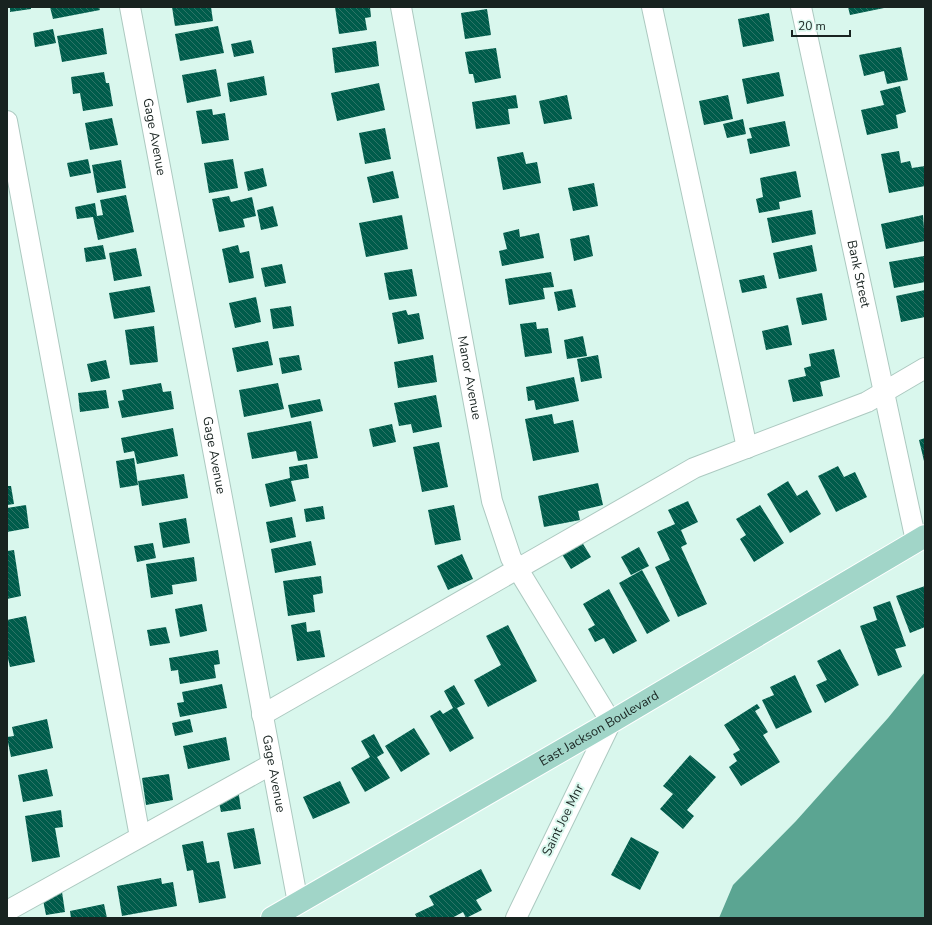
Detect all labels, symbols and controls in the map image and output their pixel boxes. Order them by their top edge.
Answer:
scale bar [792,12,850,38]
text: 20 m [798,18,826,34]
street label: Gage Avenue [138,96,170,177]
street label: Bank Street [842,239,875,310]
street label: Manor Avenue [453,334,486,421]
street label: Gage Avenue [198,415,230,496]
street label: East Jackson Boulevard [536,687,662,771]
street label: Gage Avenue [258,733,290,814]
street label: Saint Joe Mnr [538,781,588,859]

